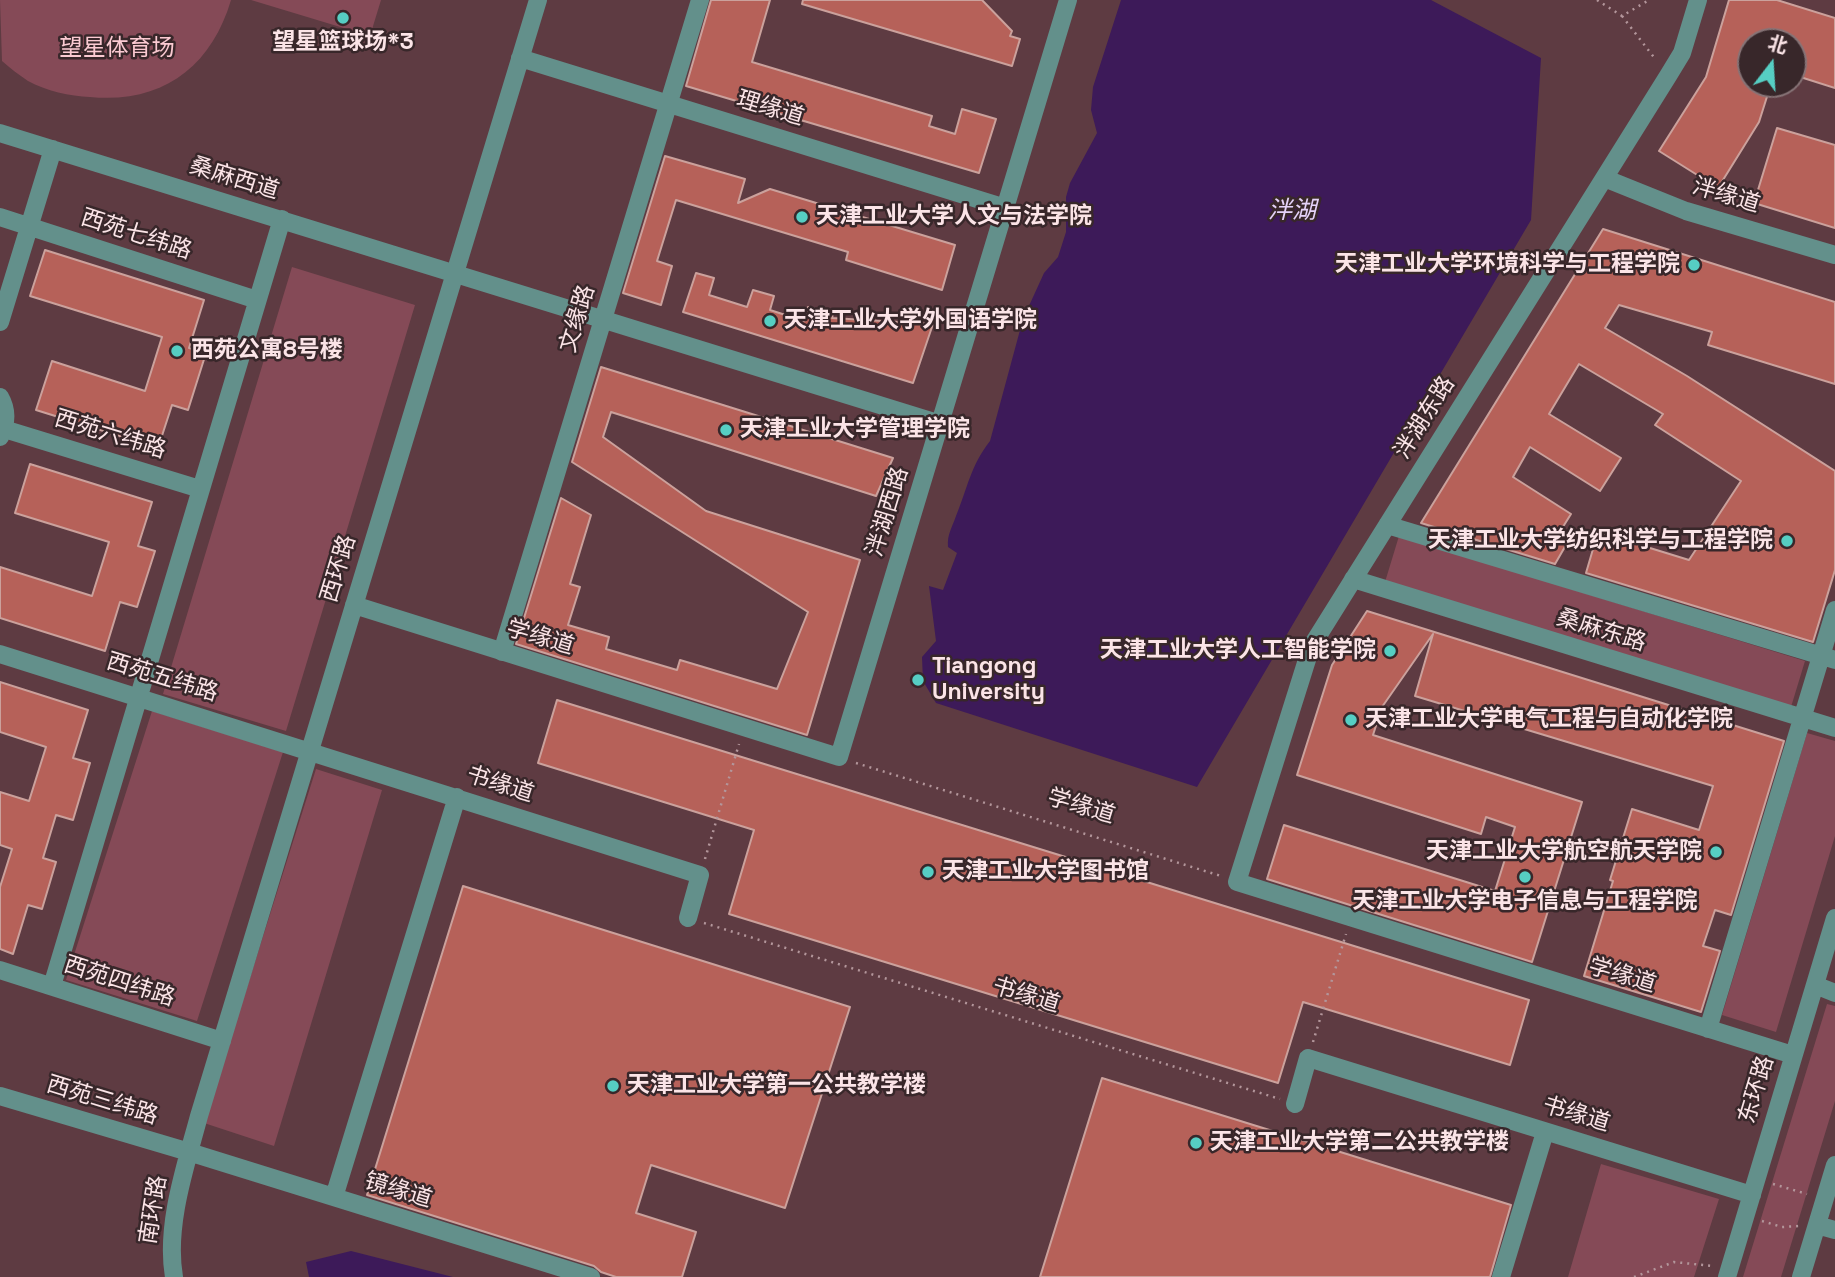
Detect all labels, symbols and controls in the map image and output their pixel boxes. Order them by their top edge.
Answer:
marker: 望星篮球场*3 [335,10,351,26]
north arrow [1737,28,1807,98]
place label: 望星篮球场*3 [272,29,414,57]
text: 北 [1765,30,1790,59]
park label: 望星体育场 [60,35,174,63]
street label: 理缘道 [733,86,807,132]
street label: 桑麻西道 [186,152,282,206]
street label: 泮缘道 [1689,173,1763,219]
water label: 泮湖 [1268,197,1316,225]
place label: 天津工业大学人文与法学院 [816,203,1092,231]
street label: 西苑七纬路 [77,204,195,266]
marker: 天津工业大学人文与法学院 [794,209,810,225]
place label: 天津工业大学环境科学与工程学院 [1335,251,1680,279]
marker: 天津工业大学环境科学与工程学院 [1686,257,1702,273]
street label: 文缘路 [555,282,601,356]
place label: 天津工业大学外国语学院 [784,307,1037,335]
marker: 天津工业大学外国语学院 [762,313,778,329]
place label: 西苑公寓8号楼 [191,337,343,365]
marker: 西苑公寓8号楼 [169,343,185,359]
street label: 泮湖东路 [1389,372,1461,464]
street label: 西苑六纬路 [51,405,169,465]
place label: 天津工业大学管理学院 [740,416,970,444]
marker: 天津工业大学管理学院 [718,422,734,438]
street label: 泮湖西路 [861,464,915,560]
place label: 天津工业大学纺织科学与工程学院 [1428,527,1773,555]
street label: 西环路 [316,532,362,606]
marker: 天津工业大学纺织科学与工程学院 [1779,533,1795,549]
street label: 桑麻东路 [1553,604,1649,658]
street label: 学缘道 [503,615,577,661]
place label: 天津工业大学人工智能学院 [1100,637,1376,665]
marker: 天津工业大学人工智能学院 [1382,643,1398,659]
street label: 西苑五纬路 [103,648,221,708]
place label: Tiangong University [932,653,1045,707]
marker: Tiangong University [910,672,926,688]
place label: 天津工业大学电气工程与自动化学院 [1365,706,1733,734]
marker: 天津工业大学电气工程与自动化学院 [1343,712,1359,728]
street label: 书缘道 [463,761,537,809]
street label: 学缘道 [1044,784,1118,830]
place label: 天津工业大学航空航天学院 [1426,838,1702,866]
marker: 天津工业大学航空航天学院 [1708,844,1724,860]
place label: 天津工业大学图书馆 [942,858,1149,886]
marker: 天津工业大学图书馆 [920,864,936,880]
marker: 天津工业大学电子信息与工程学院 [1517,869,1533,885]
place label: 天津工业大学电子信息与工程学院 [1353,888,1697,916]
street label: 西苑四纬路 [60,951,178,1013]
street label: 学缘道 [1585,953,1659,999]
street label: 书缘道 [989,973,1063,1019]
street label: 东环路 [1734,1053,1780,1127]
street label: 西苑三纬路 [43,1071,161,1131]
place label: 天津工业大学第一公共教学楼 [627,1072,926,1100]
marker: 天津工业大学第一公共教学楼 [605,1078,621,1094]
street label: 书缘道 [1539,1092,1613,1138]
place label: 天津工业大学第二公共教学楼 [1210,1129,1509,1157]
marker: 天津工业大学第二公共教学楼 [1188,1135,1204,1151]
street label: 镜缘道 [361,1168,435,1214]
street label: 南环路 [135,1174,173,1246]

